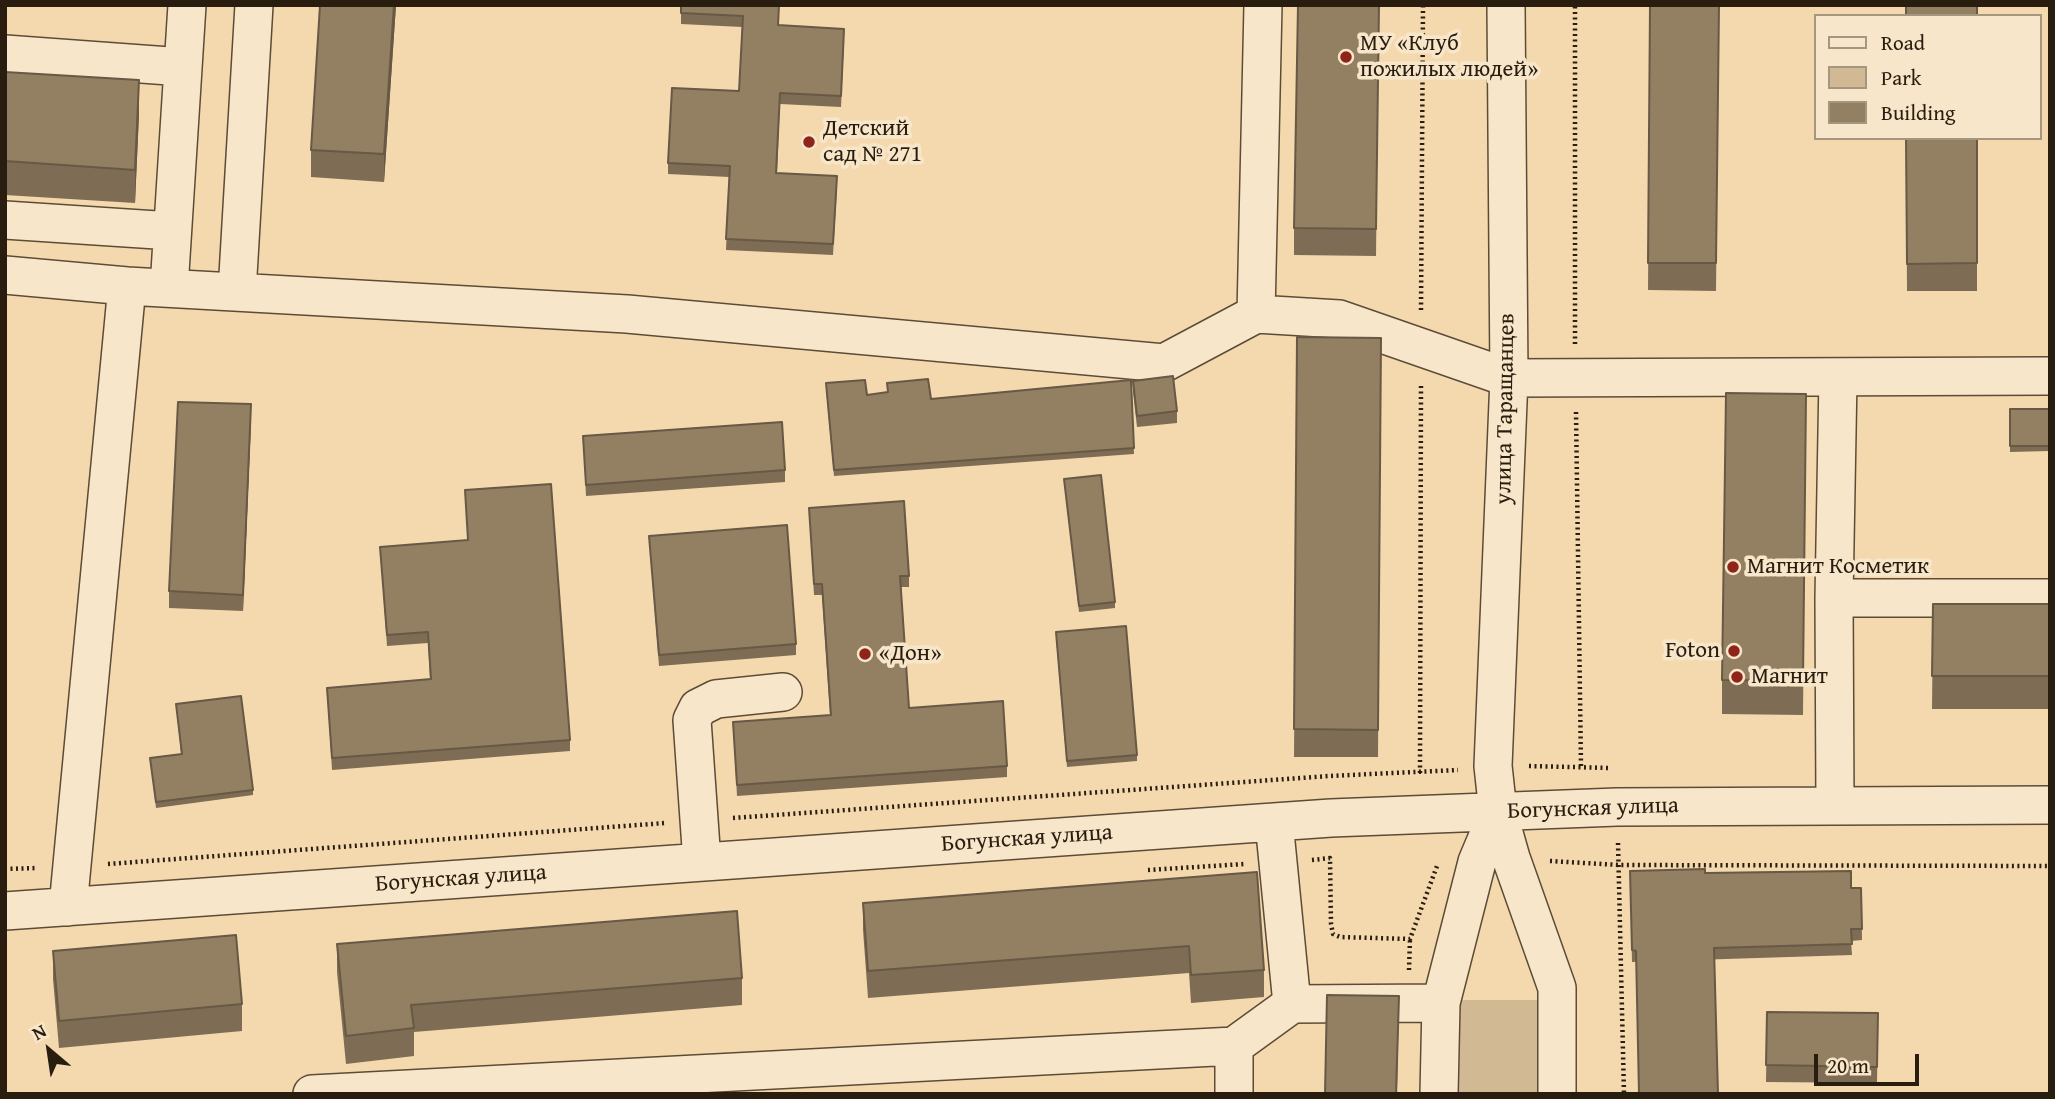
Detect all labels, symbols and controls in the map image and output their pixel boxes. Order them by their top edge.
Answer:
legend [1814,14,2041,140]
text: Road [1881,27,1925,58]
place label: МУ «Клуб пожилых людей» [1360,30,1538,84]
marker: МУ «Клуб пожилых людей» [1338,49,1354,65]
text: Park [1881,62,1922,93]
text: Building [1881,97,1955,128]
place label: Детский сад № 271 [823,115,922,169]
marker: Детский сад № 271 [801,134,817,150]
street label: улица Таращанцев [1491,313,1521,505]
place label: Магнит Косметик [1747,553,1929,581]
marker: Магнит Косметик [1725,559,1741,575]
place label: Foton [1665,637,1720,665]
place label: «Дон» [879,640,942,668]
marker: Foton [1726,643,1742,659]
marker: «Дон» [857,646,873,662]
place label: Магнит [1751,663,1828,691]
marker: Магнит [1729,669,1745,685]
street label: Богунская улица [1507,792,1679,826]
street label: Богунская улица [940,819,1114,859]
street label: Богунская улица [374,859,548,899]
north arrow [14,1015,84,1085]
text: N [26,1016,51,1047]
scale bar [1817,1040,1922,1084]
text: 20 m [1827,1050,1869,1081]

